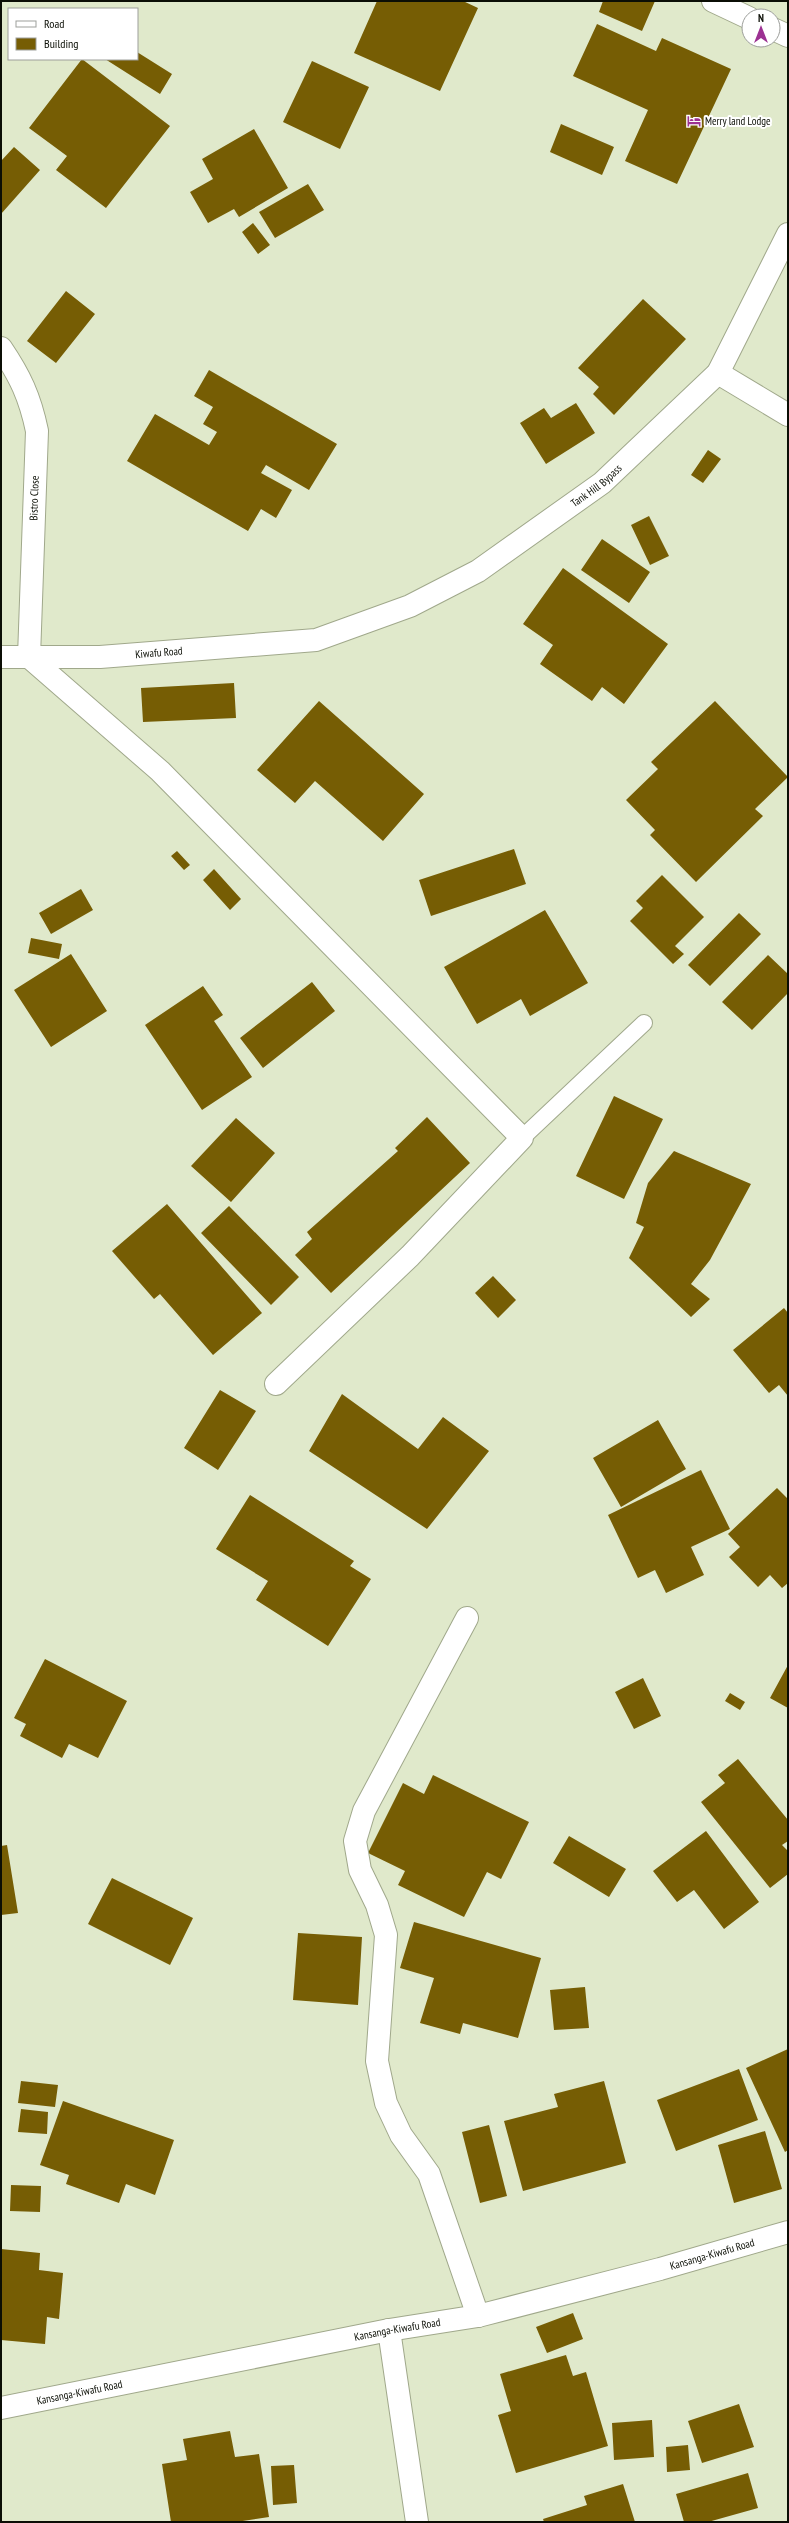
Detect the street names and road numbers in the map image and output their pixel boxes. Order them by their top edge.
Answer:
street label: Tank Hill Bypass [568,461,625,510]
street label: Bistro Close [26,475,42,521]
street label: Kiwafu Road [135,644,183,661]
street label: Kansanga-Kiwafu Road [668,2235,756,2273]
street label: Kansanga-Kiwafu Road [353,2315,442,2344]
street label: Kansanga-Kiwafu Road [35,2377,124,2408]

